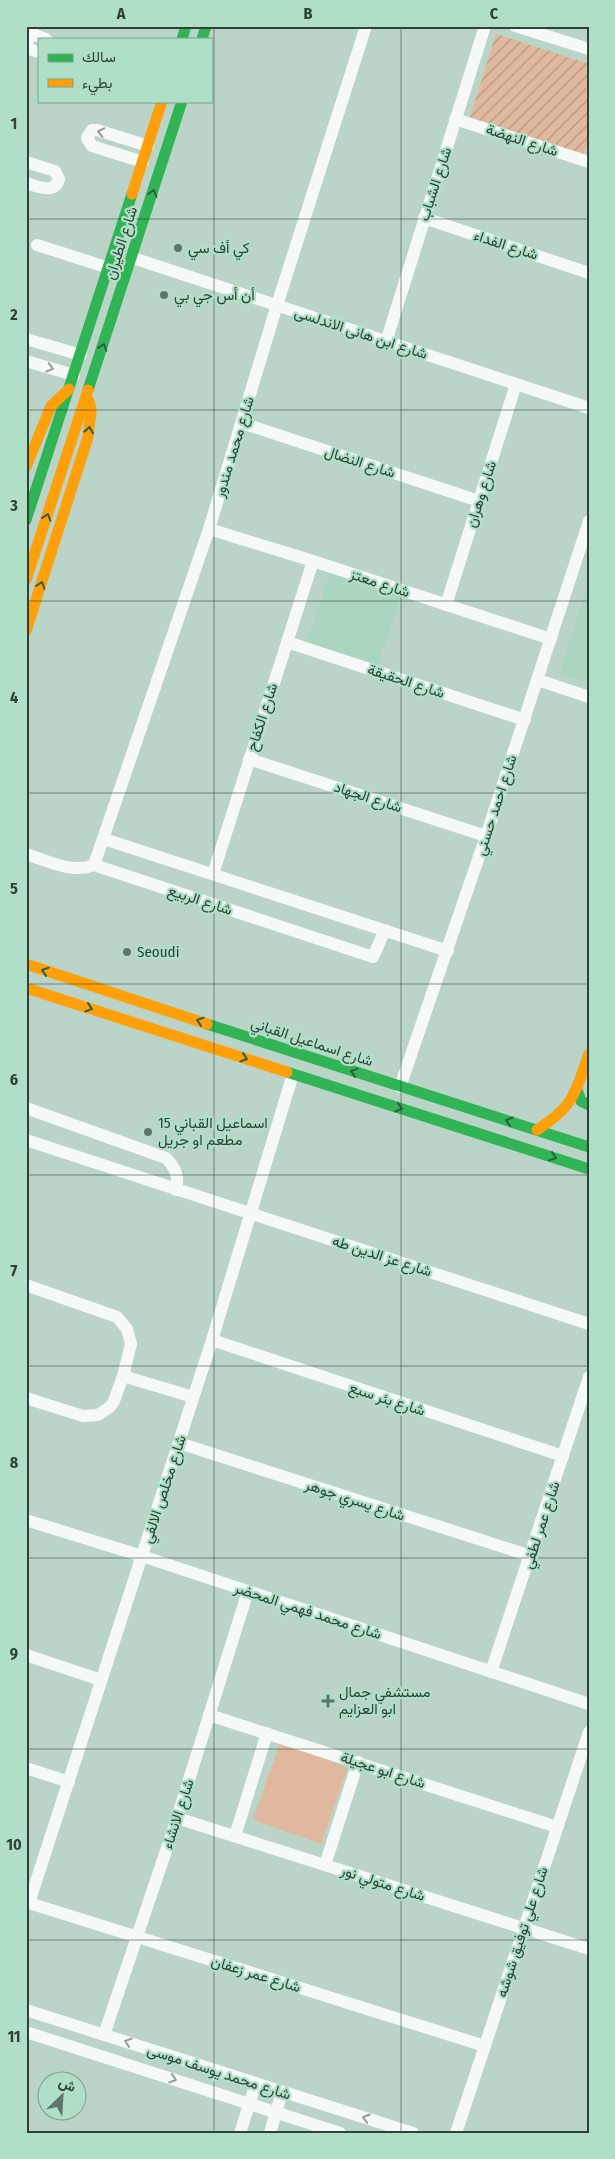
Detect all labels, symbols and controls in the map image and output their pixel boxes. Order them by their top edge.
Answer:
text: A [116,4,126,23]
text: B [304,4,313,23]
text: C [490,4,499,23]
legend [38,38,212,102]
text: سالك [82,48,116,66]
text: بطيء [82,74,112,96]
text: 1 [11,114,17,133]
street label: شارع النهضة [483,120,560,162]
one-way arrow [97,127,106,138]
street label: شارع الشباب [415,145,457,224]
one-way arrow [148,189,158,197]
street label: شارع الطيران [101,204,143,283]
street label: شارع الفداء [471,226,541,266]
place label: كي أف سي [188,239,250,261]
marker: كي أف سي [172,242,184,254]
place label: أن أس جي بي [174,286,255,308]
marker: أن أس جي بي [158,289,170,301]
street label: شارع ابن هانى الاندلسى [292,303,430,365]
text: 2 [9,305,18,324]
one-way arrow [97,343,107,352]
one-way arrow [46,363,54,373]
street label: شارع محمد مندور [210,394,260,501]
one-way arrow [83,425,94,433]
street label: شارع النضال [322,442,398,484]
street label: شارع وهران [462,458,502,530]
text: 3 [9,496,18,515]
one-way arrow [41,513,51,522]
street label: شارع معتز [346,565,412,603]
one-way arrow [35,581,45,589]
street label: شارع الحقيقة [365,660,447,704]
street label: شارع الكفاح [243,681,283,754]
text: 4 [10,688,18,707]
street label: شارع احمد حسني [471,752,525,859]
street label: شارع الجهاد [331,778,404,818]
text: 5 [10,879,18,898]
street label: شارع الربيع [165,881,235,921]
place label: Seoudi [137,943,179,961]
marker: Seoudi [121,946,133,958]
one-way arrow [42,966,50,976]
one-way arrow [85,1002,93,1012]
street label: شارع اسماعيل القباني [247,1014,375,1074]
one-way arrow [196,1017,204,1027]
one-way arrow [239,1052,248,1062]
one-way arrow [350,1068,359,1078]
text: 6 [10,1070,18,1089]
one-way arrow [394,1102,402,1112]
place label: 15 اسماعيل القباني مطعم او جريل [158,1114,268,1150]
one-way arrow [505,1117,514,1127]
marker: 15 اسماعيل القباني مطعم او جريل [142,1126,154,1138]
one-way arrow [549,1152,557,1162]
street label: شارع عز الدين طه [329,1231,434,1283]
text: 7 [11,1261,18,1280]
street label: شارع بئر سبع [346,1378,427,1422]
street label: شارع مخلص الالفي [138,1432,194,1547]
text: 8 [10,1453,19,1472]
street label: شارع يسري جوهر [301,1475,407,1528]
street label: شارع عمر لطفي [518,1479,567,1572]
street label: شارع محمد فهمي المحضر [230,1578,384,1647]
text: 9 [10,1644,18,1663]
place label: مستشفي جمال ابو العزايم [339,1683,431,1719]
marker: مستشفي جمال ابو العزايم [321,1694,335,1708]
street label: شارع ابو عجيلة [338,1748,428,1794]
street label: شارع الانشاء [158,1777,200,1852]
text: 10 [6,1835,22,1854]
street label: شارع متولي نور [336,1861,428,1909]
street label: شارع علي توفيق شوشه [492,1864,555,2001]
street label: شارع عمر زعفان [208,1952,303,1998]
text: 11 [7,2027,21,2046]
one-way arrow [124,2038,133,2048]
street label: شارع محمد يوسف موسى [144,2040,293,2106]
north arrow [38,2072,88,2122]
text: ش [56,2073,79,2096]
one-way arrow [168,2073,176,2083]
one-way arrow [363,2114,371,2124]

